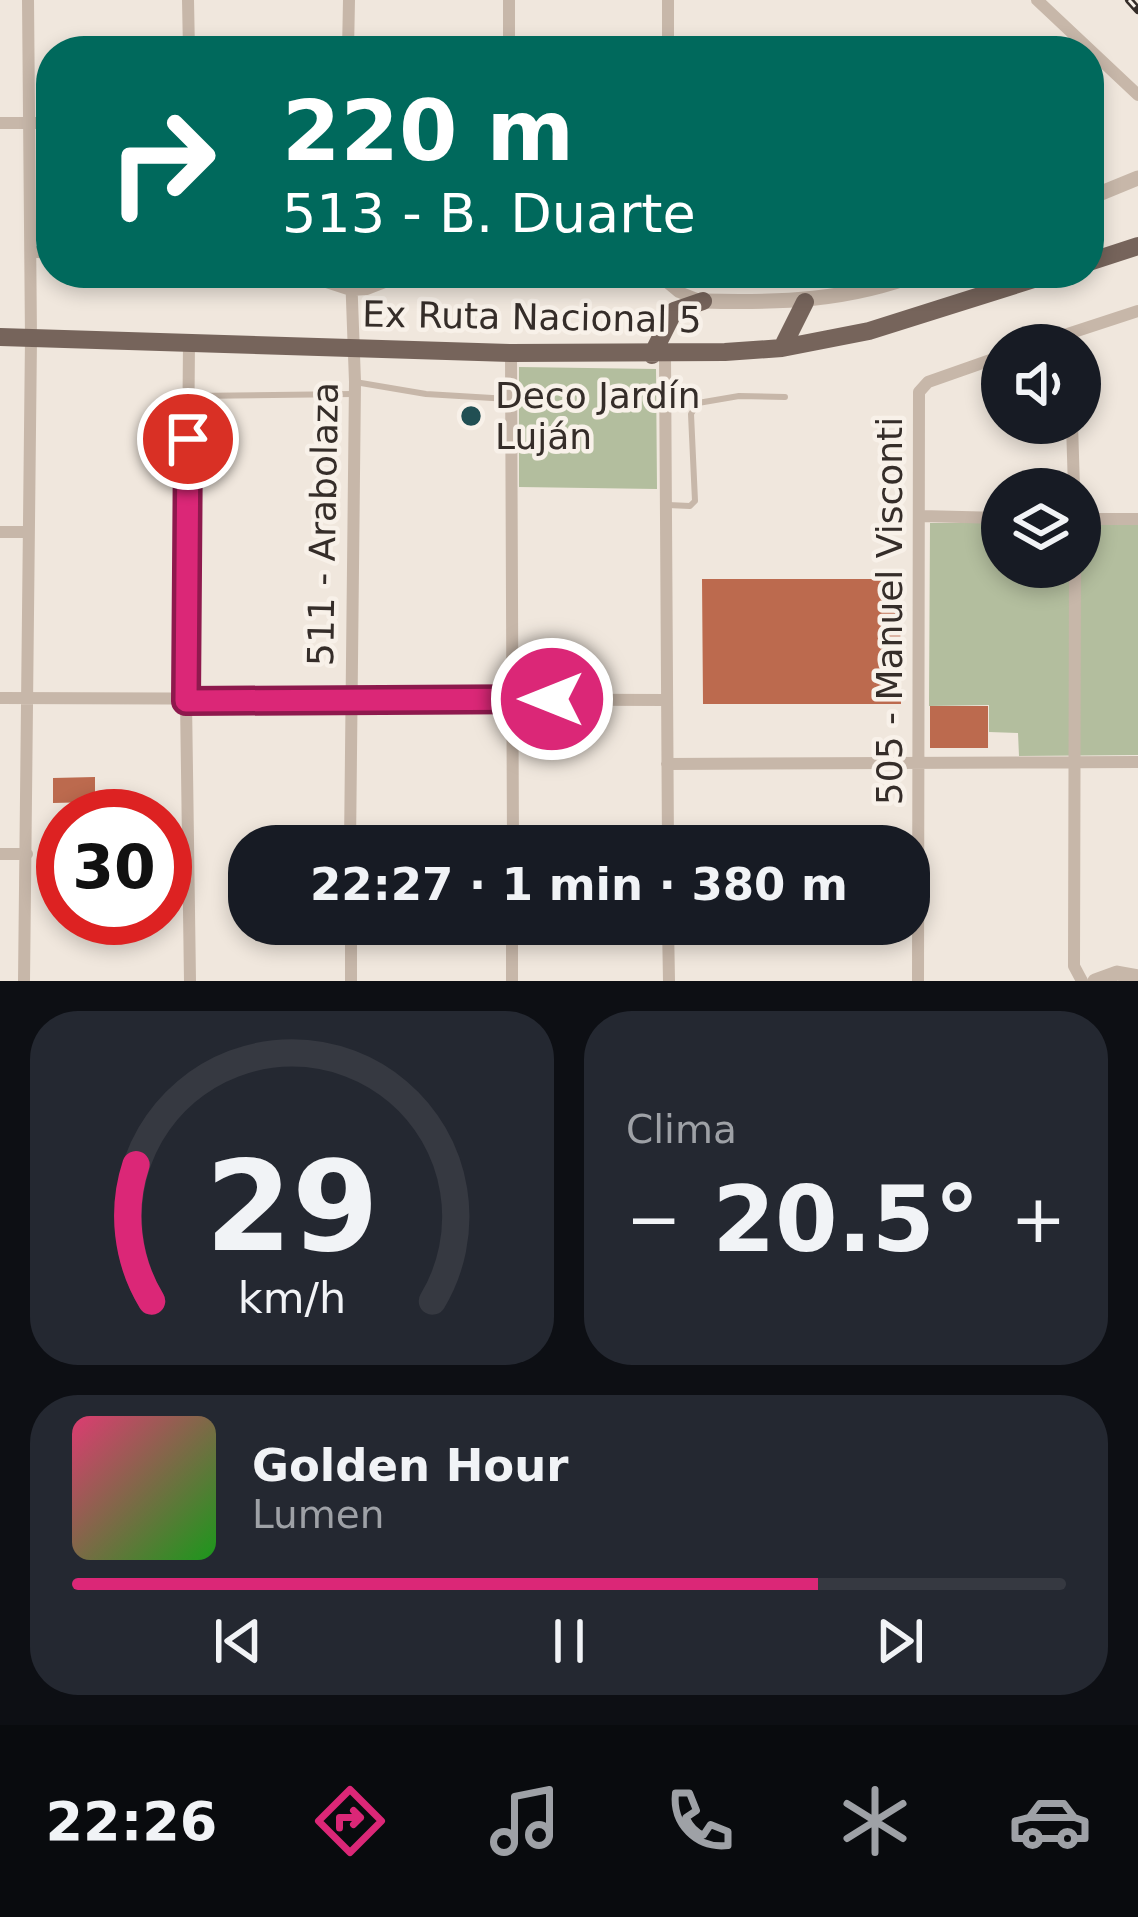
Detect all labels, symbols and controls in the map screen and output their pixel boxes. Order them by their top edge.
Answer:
text: 220 m [282,82,574,180]
icon: right [84,84,240,240]
text: 513 - B. Duarte [282,182,696,245]
street label: Ex Ruta Nacional 5 [362,294,702,340]
map controls [981,324,1101,588]
button: sound [981,324,1101,444]
place label: Deco Jardín Luján [495,375,701,457]
street label: 511 - Arabolaza [300,382,346,666]
pin [137,388,239,490]
marker: Deco Jardín Luján [458,403,484,429]
icon: arrive [155,406,221,472]
street label: 505 - Manuel Visconti [869,417,910,805]
button: layers [981,468,1101,588]
position arrow [489,636,615,762]
speed limit sign: 30 [36,789,192,945]
text: 22:27 · 1 min · 380 m [310,858,848,911]
text: Clima [626,1107,737,1152]
text: 29 [205,1134,379,1279]
text: 20.5° [712,1167,980,1272]
text: − [626,1181,681,1258]
text: + [1011,1181,1066,1258]
text: km/h [238,1273,346,1323]
text: Golden Hour [252,1439,569,1492]
text: Lumen [252,1492,384,1537]
icon: previous [205,1608,271,1674]
icon: pause [536,1608,602,1674]
icon: next [867,1608,933,1674]
icon: directions [308,1779,392,1863]
icon: music [483,1779,567,1863]
icon: phone [658,1779,742,1863]
icon: climate [833,1779,917,1863]
icon: car [1008,1779,1092,1863]
text: 22:26 [46,1790,217,1853]

